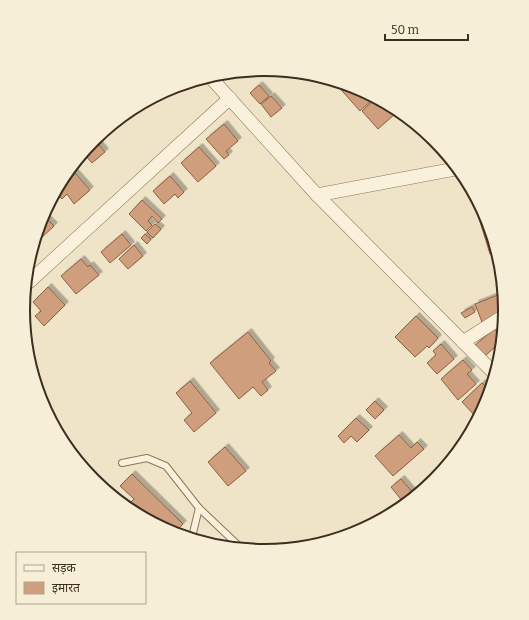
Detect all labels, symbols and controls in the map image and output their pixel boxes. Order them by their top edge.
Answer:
scale bar [385,16,468,42]
text: 50 m [391,23,420,37]
legend [16,552,146,604]
text: सड़क [52,561,77,575]
text: इमारत [52,581,81,595]

